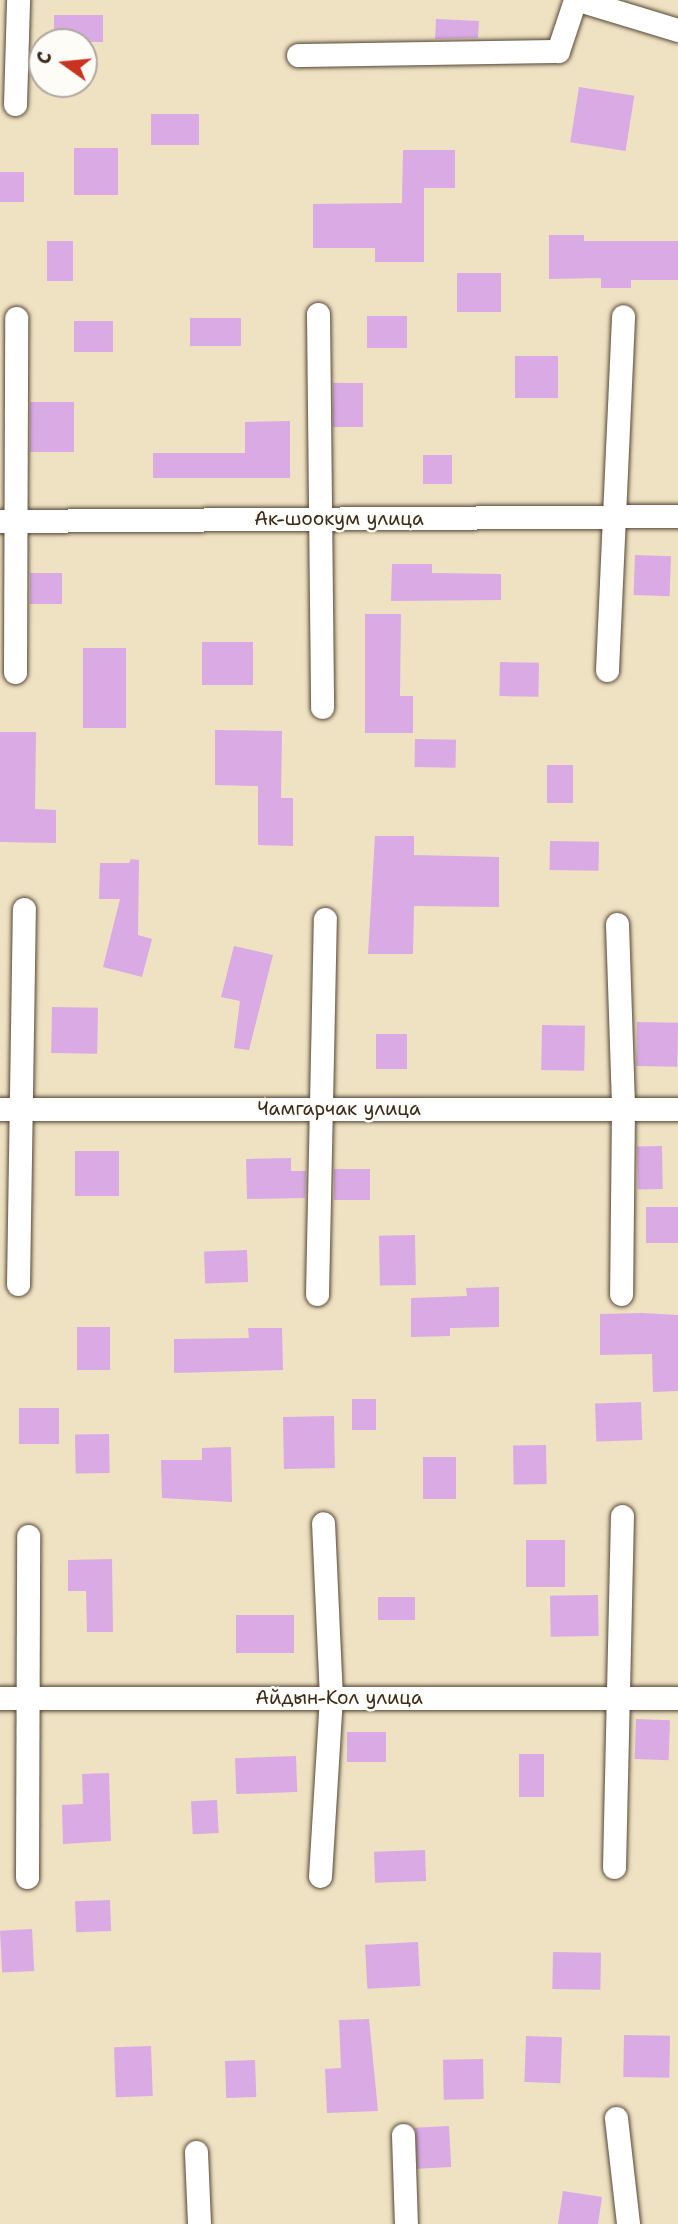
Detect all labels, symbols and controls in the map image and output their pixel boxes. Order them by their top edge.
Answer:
north arrow [28,28,98,98]
text: С [31,49,58,67]
street label: Ак-шоокум улица [254,508,424,530]
street label: Чамгарчак улица [257,1098,421,1120]
street label: Айдын-Кол улица [255,1687,423,1709]

